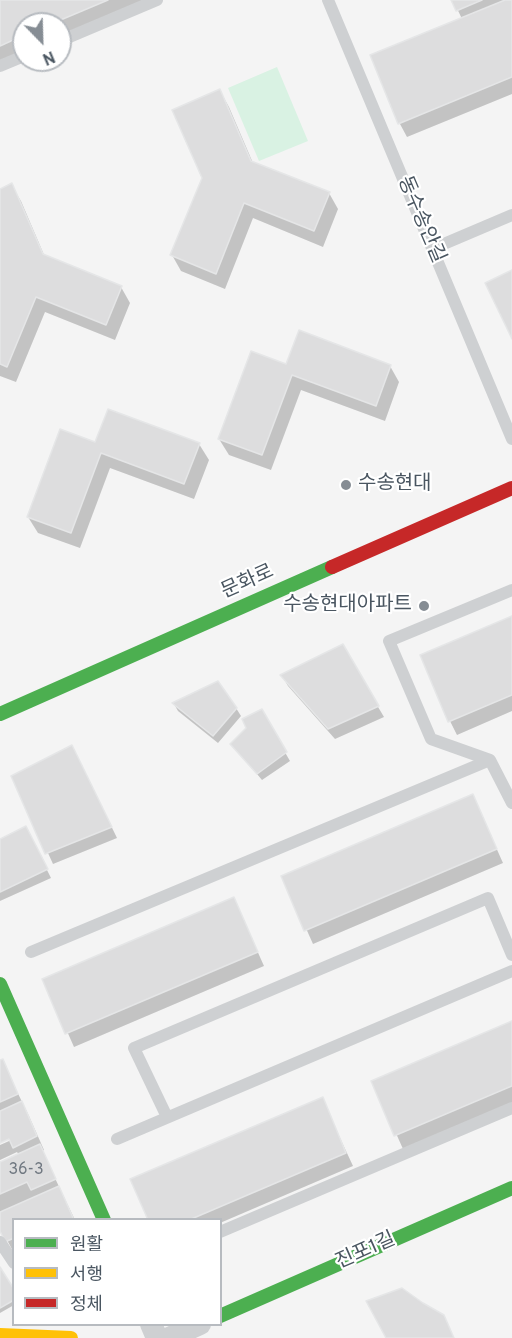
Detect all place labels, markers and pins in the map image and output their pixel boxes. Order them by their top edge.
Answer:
place label: 수송현대 [358,473,432,497]
marker: 수송현대 [339,478,353,492]
place label: 수송현대아파트 [283,594,412,618]
marker: 수송현대아파트 [417,599,431,613]

